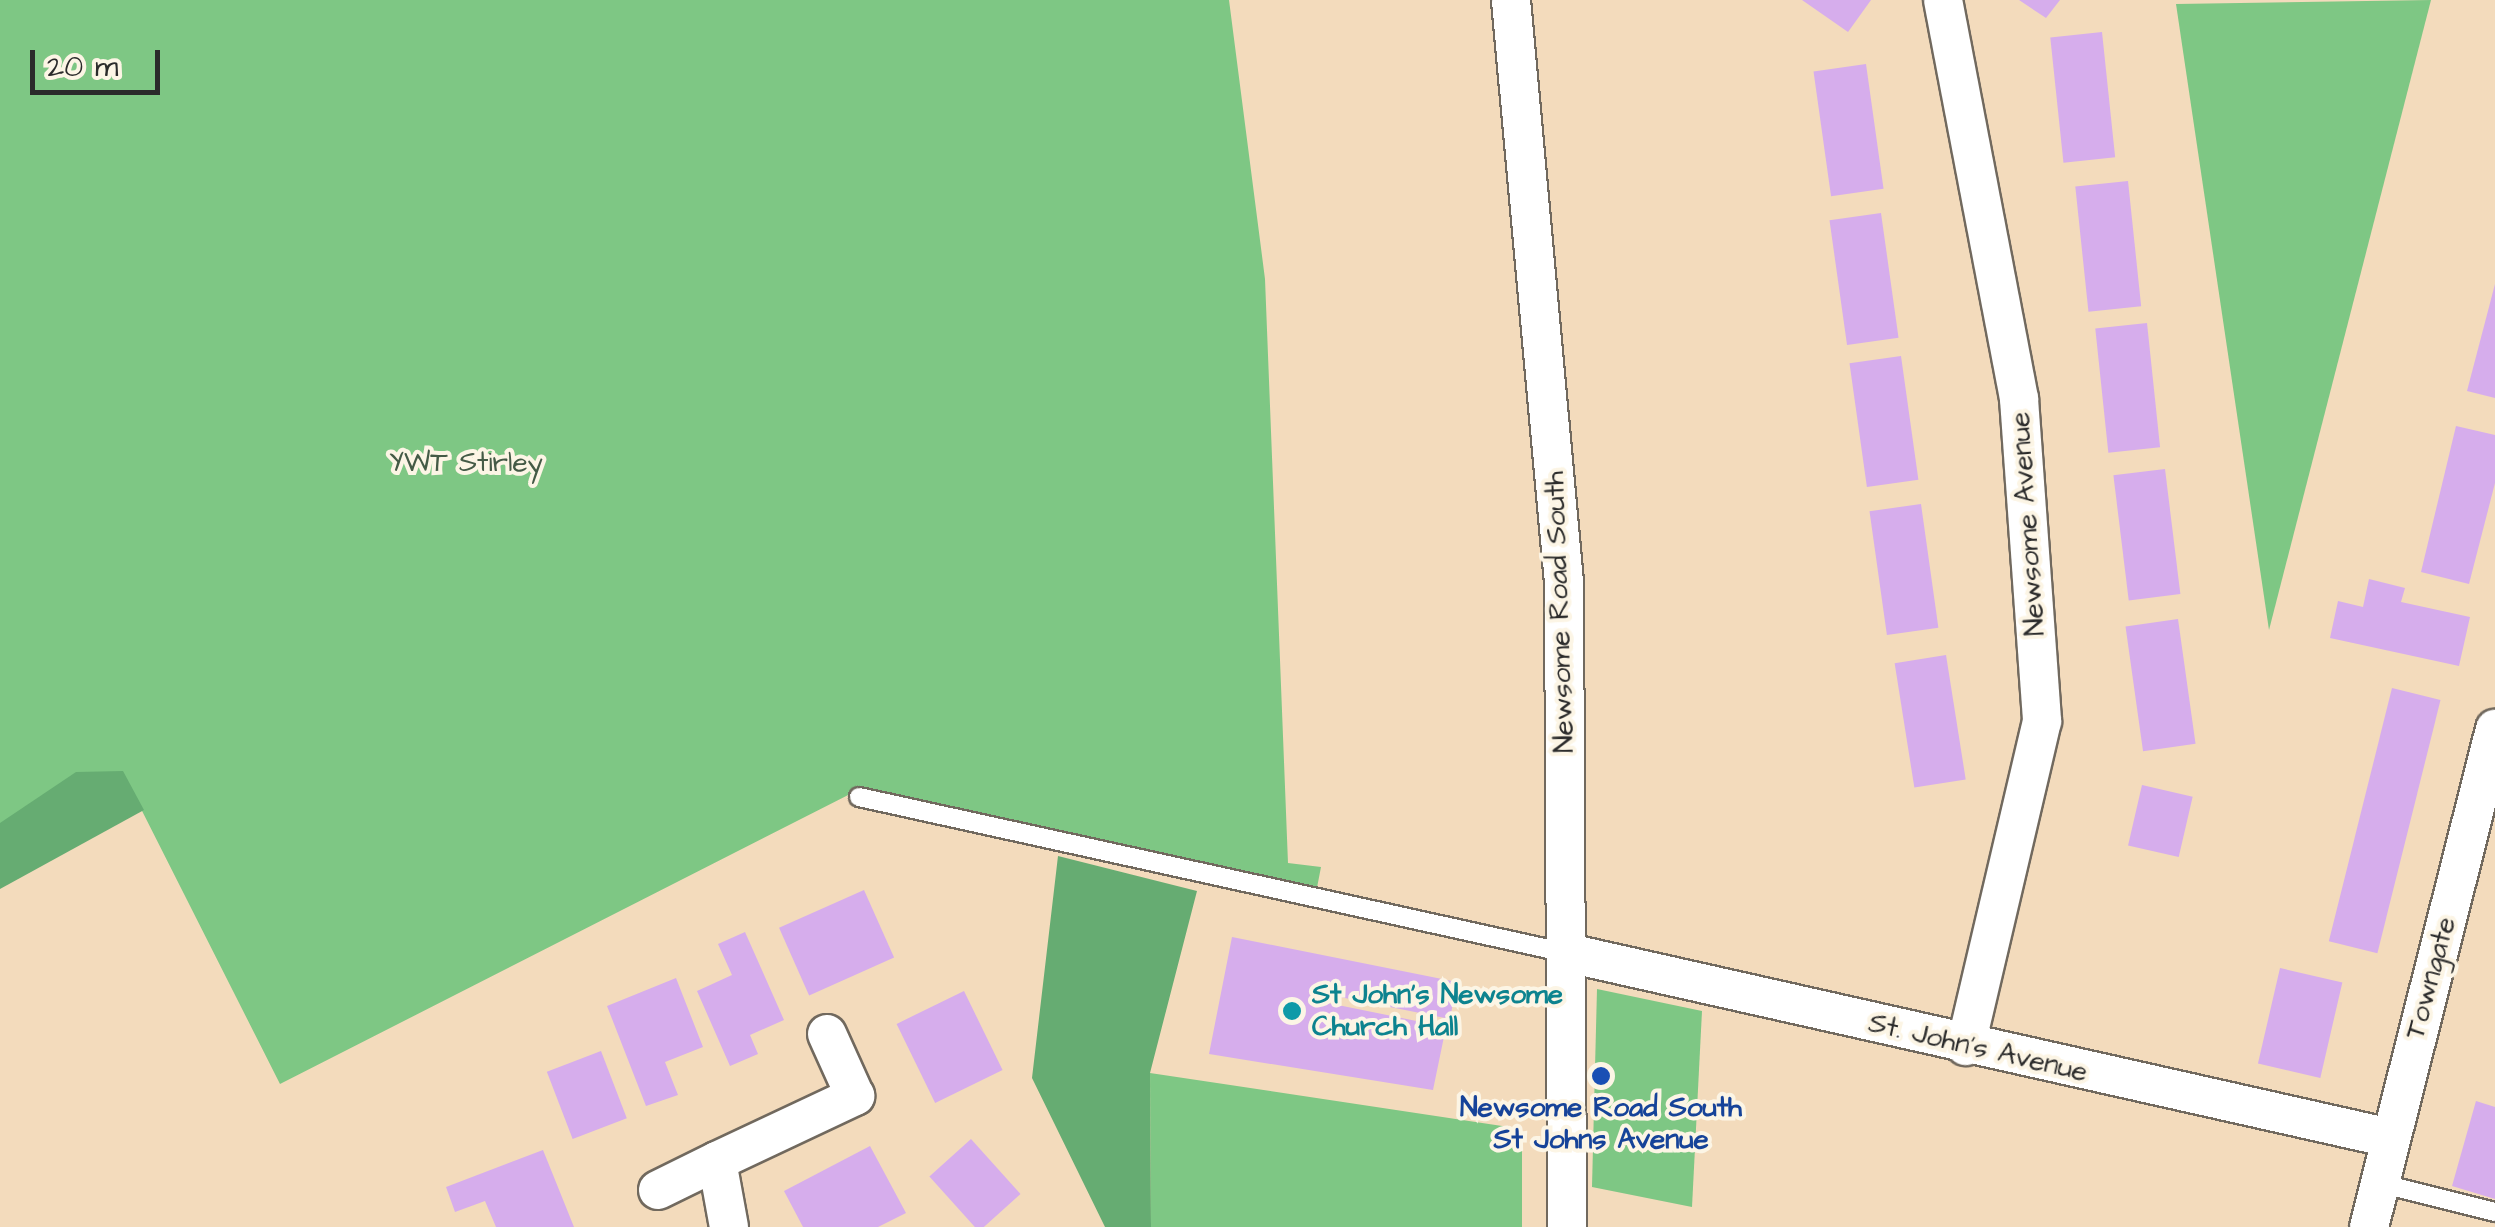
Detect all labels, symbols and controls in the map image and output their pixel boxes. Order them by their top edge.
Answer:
scale bar [35,30,165,92]
text: 20 m [47,46,118,88]
street label: Newsome Avenue [2003,411,2053,637]
park label: YWT Stirley [389,446,543,480]
street label: Newsome Road South [1538,471,1582,753]
street label: Towngate [2399,913,2463,1043]
place label: St John's Newsome Church Hall [1312,978,1563,1044]
marker: St John's Newsome Church Hall [1281,1000,1303,1022]
street label: St. John's Avenue [1865,1006,2091,1090]
marker: Newsome Road South St Johns Avenue [1590,1065,1612,1087]
place label: Newsome Road South St Johns Avenue [1460,1091,1742,1157]

